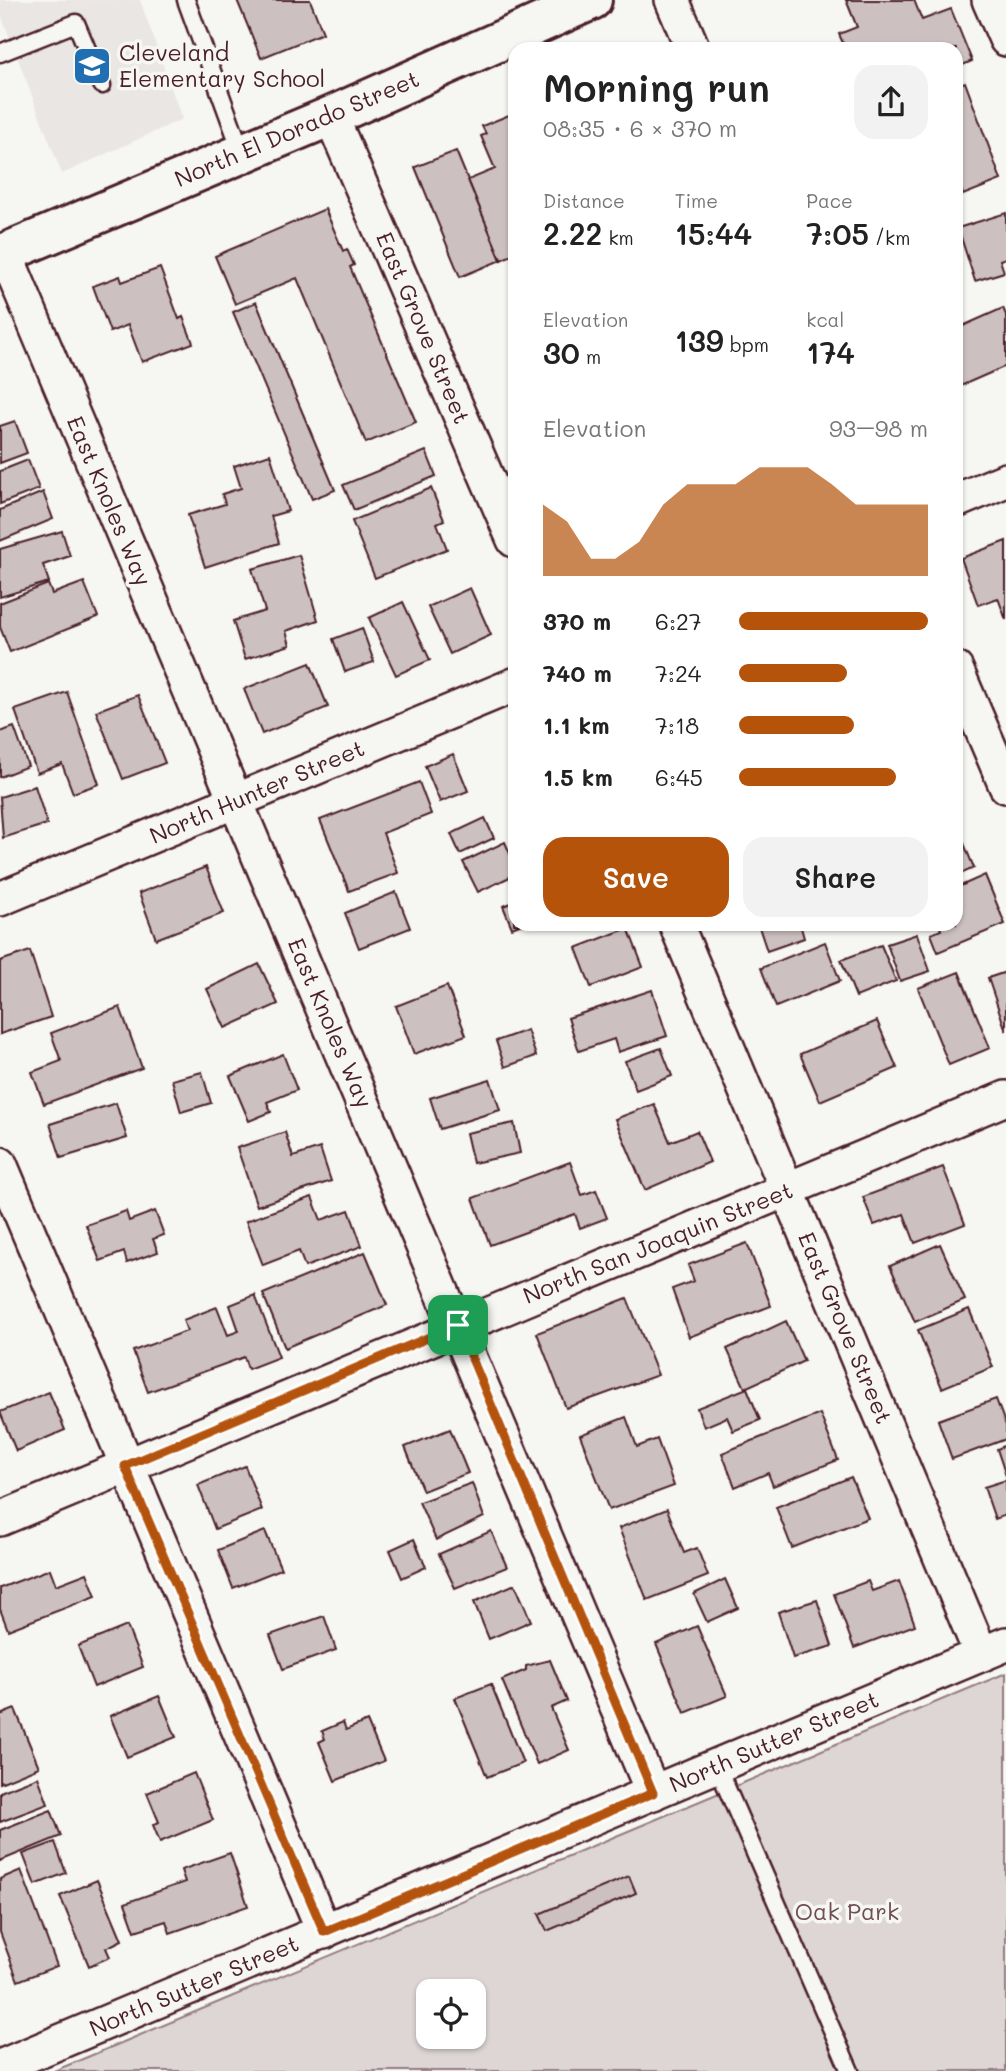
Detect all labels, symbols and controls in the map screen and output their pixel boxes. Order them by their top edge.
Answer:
place label: Cleveland Elementary School [119,37,325,93]
school or university icon: Cleveland Elementary School [71,45,113,87]
text: Morning run [543,62,770,112]
street label: North El Dorado Street [170,63,424,193]
button: share [854,65,928,139]
text: 08:35 · 6 × 370 m [543,113,737,143]
text: Distance [543,188,625,213]
text: Time [675,188,718,213]
text: Pace [806,188,853,213]
text: 2.22 [543,213,602,253]
text: 15:44 [675,213,752,253]
text: 7:05 [806,213,869,253]
text: km [602,225,634,250]
text: /km [869,225,910,250]
street label: East Grove Street [370,227,478,428]
text: Elevation [543,307,628,332]
text: kcal [806,307,844,332]
text: 139 [675,320,724,360]
text: 30 [543,332,580,372]
text: bpm [724,332,769,357]
text: 174 [806,332,855,372]
text: m [580,344,601,369]
street label: East Knoles Way [61,411,159,590]
text: Elevation [543,413,646,443]
text: 93–98 m [829,413,928,443]
text: 370 m [543,606,611,636]
text: 6:27 [655,606,702,636]
text: 740 m [543,658,612,688]
text: 7:24 [655,658,701,688]
text: 1.1 km [543,710,609,740]
text: 7:18 [655,710,699,740]
street label: North Hunter Street [145,732,369,850]
text: 1.5 km [543,762,613,792]
text: 6:45 [655,762,703,792]
button: Save [543,837,729,917]
button: Share [743,837,928,917]
street label: East Knoles Way [282,933,380,1112]
street label: North San Joaquin Street [518,1174,797,1310]
street label: East Grove Street [792,1227,900,1428]
pin [428,1295,488,1355]
icon: arrive [439,1306,477,1344]
street label: North Sutter Street [664,1683,883,1799]
park label: Oak Park [795,1896,899,1926]
street label: North Sutter Street [84,1927,303,2043]
map controls [416,1979,486,2049]
button: locate [416,1979,486,2049]

